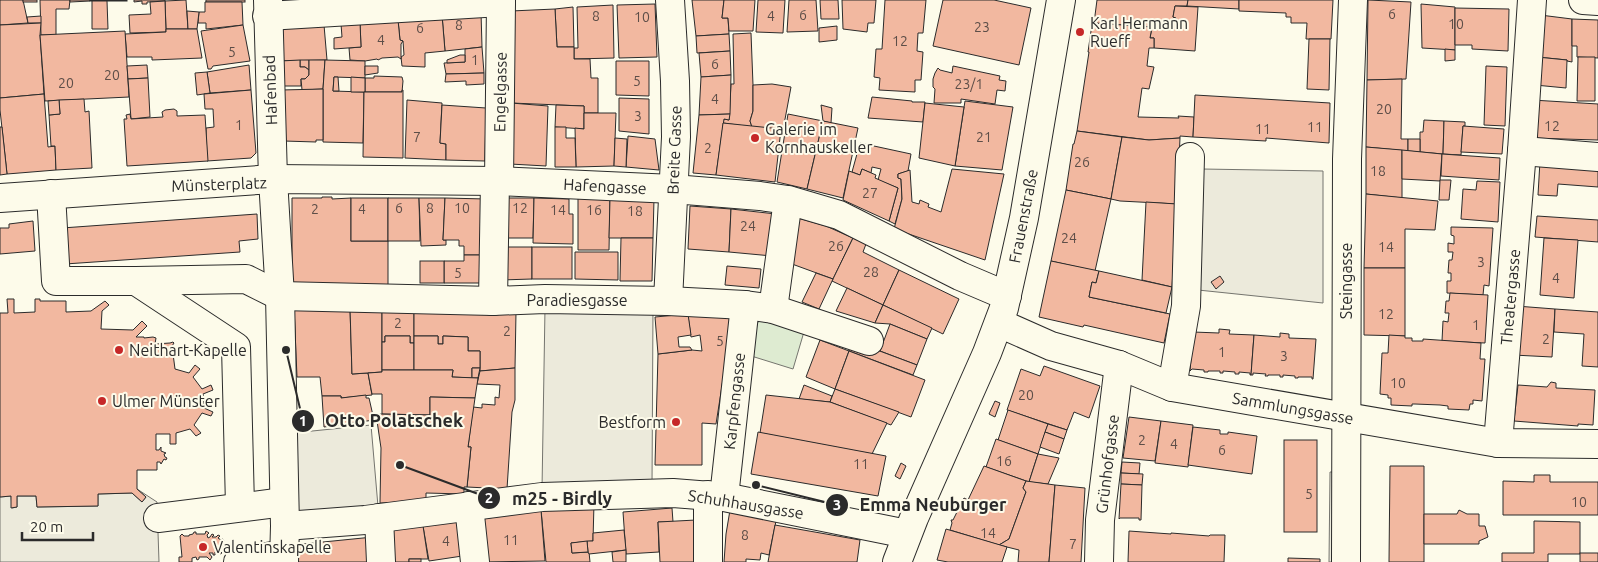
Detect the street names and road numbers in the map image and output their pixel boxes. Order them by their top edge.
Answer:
street label: Engelgasse [490,52,510,132]
street label: Hafenbad [260,55,280,125]
street label: Breite Gasse [663,105,685,195]
street label: Frauenstraße [1005,167,1041,265]
street label: Münsterplatz [171,173,267,195]
street label: Hafengasse [563,175,647,197]
street label: Steingasse [1337,243,1355,319]
street label: Theatergasse [1497,248,1523,346]
street label: Paradiesgasse [526,291,628,309]
street label: Karpfengasse [720,352,748,450]
street label: Sammlungsgasse [1231,388,1355,428]
street label: Grünhofgasse [1092,413,1122,515]
street label: Schuhhausgasse [687,486,805,522]

